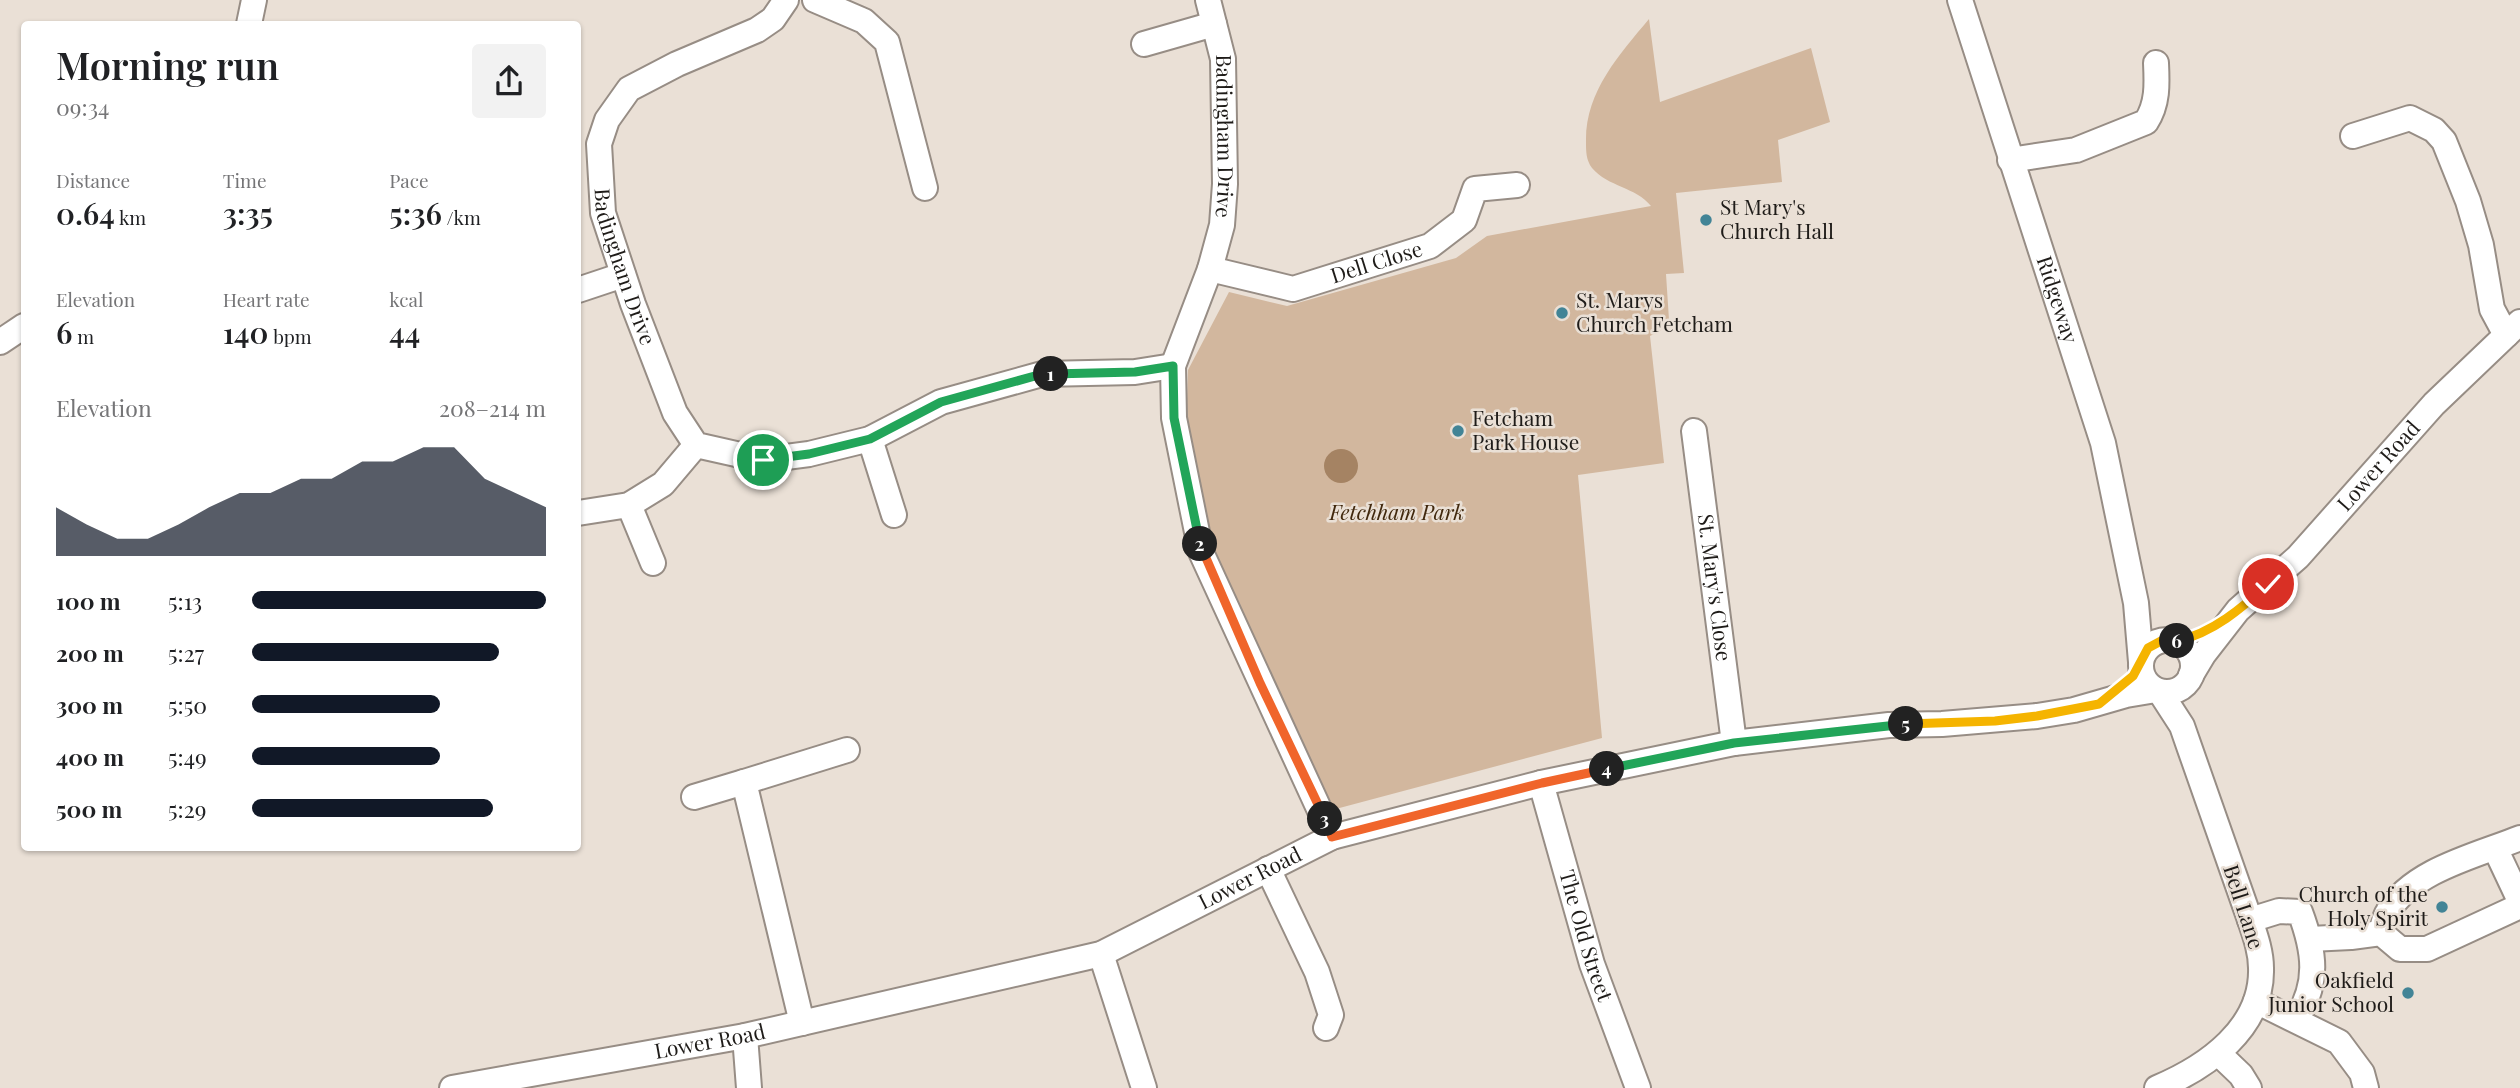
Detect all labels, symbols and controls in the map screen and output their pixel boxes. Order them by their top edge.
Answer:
text: Morning run [56,39,279,90]
button: share [472,44,546,118]
street label: Badingham Drive [1211,54,1241,219]
text: 09:34 [56,91,109,122]
text: Distance [56,167,130,193]
text: Time [223,167,267,193]
text: Pace [389,167,429,193]
street label: Badingham Drive [590,187,663,348]
place label: St Mary's Church Hall [1720,192,1834,244]
text: 0.64 [56,193,115,233]
text: 3:35 [223,193,273,233]
text: 5:36 [389,193,442,233]
text: km [115,204,146,230]
text: /km [442,204,481,230]
marker: St Mary's Church Hall [1698,212,1714,228]
street label: Dell Close [1327,233,1425,288]
street label: Ridgeway [2031,252,2086,347]
place label: St. Marys Church Fetcham [1576,285,1733,337]
text: Elevation [56,286,135,312]
text: Heart rate [223,286,310,312]
text: kcal [389,286,423,312]
marker: St. Marys Church Fetcham [1554,305,1570,321]
text: 6 [56,312,72,352]
text: 140 [223,312,268,352]
text: 44 [389,312,420,352]
text: m [72,323,94,349]
text: bpm [268,323,312,349]
pin: 1 [1034,356,1068,392]
text: 1 [1047,360,1054,386]
text: Elevation [56,392,152,423]
text: 208–214 m [439,392,546,423]
place label: Fetcham Park House [1472,403,1579,455]
street label: Lower Road [2330,414,2425,516]
marker: Fetcham Park House [1450,423,1466,439]
pin [733,430,793,490]
icon: arrive [744,441,782,479]
park label: Fetchham Park [1329,497,1465,525]
street label: St. Mary's Close [1693,512,1739,663]
pin: 2 [1182,526,1218,562]
text: 2 [1195,530,1204,556]
pin [2238,554,2298,614]
icon: check [2249,565,2287,603]
text: 100 m [56,585,121,616]
text: 5:13 [168,585,202,616]
pin: 6 [2160,624,2194,658]
text: 6 [2171,627,2182,653]
text: 200 m [56,637,124,668]
text: 5:27 [168,637,204,668]
text: 300 m [56,689,123,720]
text: 5:50 [168,689,207,720]
pin: 5 [1888,706,1924,742]
text: 5 [1901,710,1910,736]
text: 400 m [56,741,124,772]
text: 5:49 [168,741,207,772]
pin: 4 [1590,752,1624,786]
text: 4 [1601,755,1612,781]
text: 500 m [56,793,122,824]
text: 5:29 [168,793,206,824]
pin: 3 [1308,802,1342,836]
text: 3 [1320,805,1329,831]
street label: Lower Road [1193,839,1306,915]
street label: Bell Lane [2218,861,2272,952]
street label: The Old Street [1554,866,1621,1005]
place label: Church of the Holy Spirit [2298,879,2429,931]
marker: Church of the Holy Spirit [2434,899,2450,915]
place label: Oakfield Junior School [2267,965,2394,1017]
marker: Oakfield Junior School [2400,985,2416,1001]
street label: Lower Road [652,1016,768,1064]

